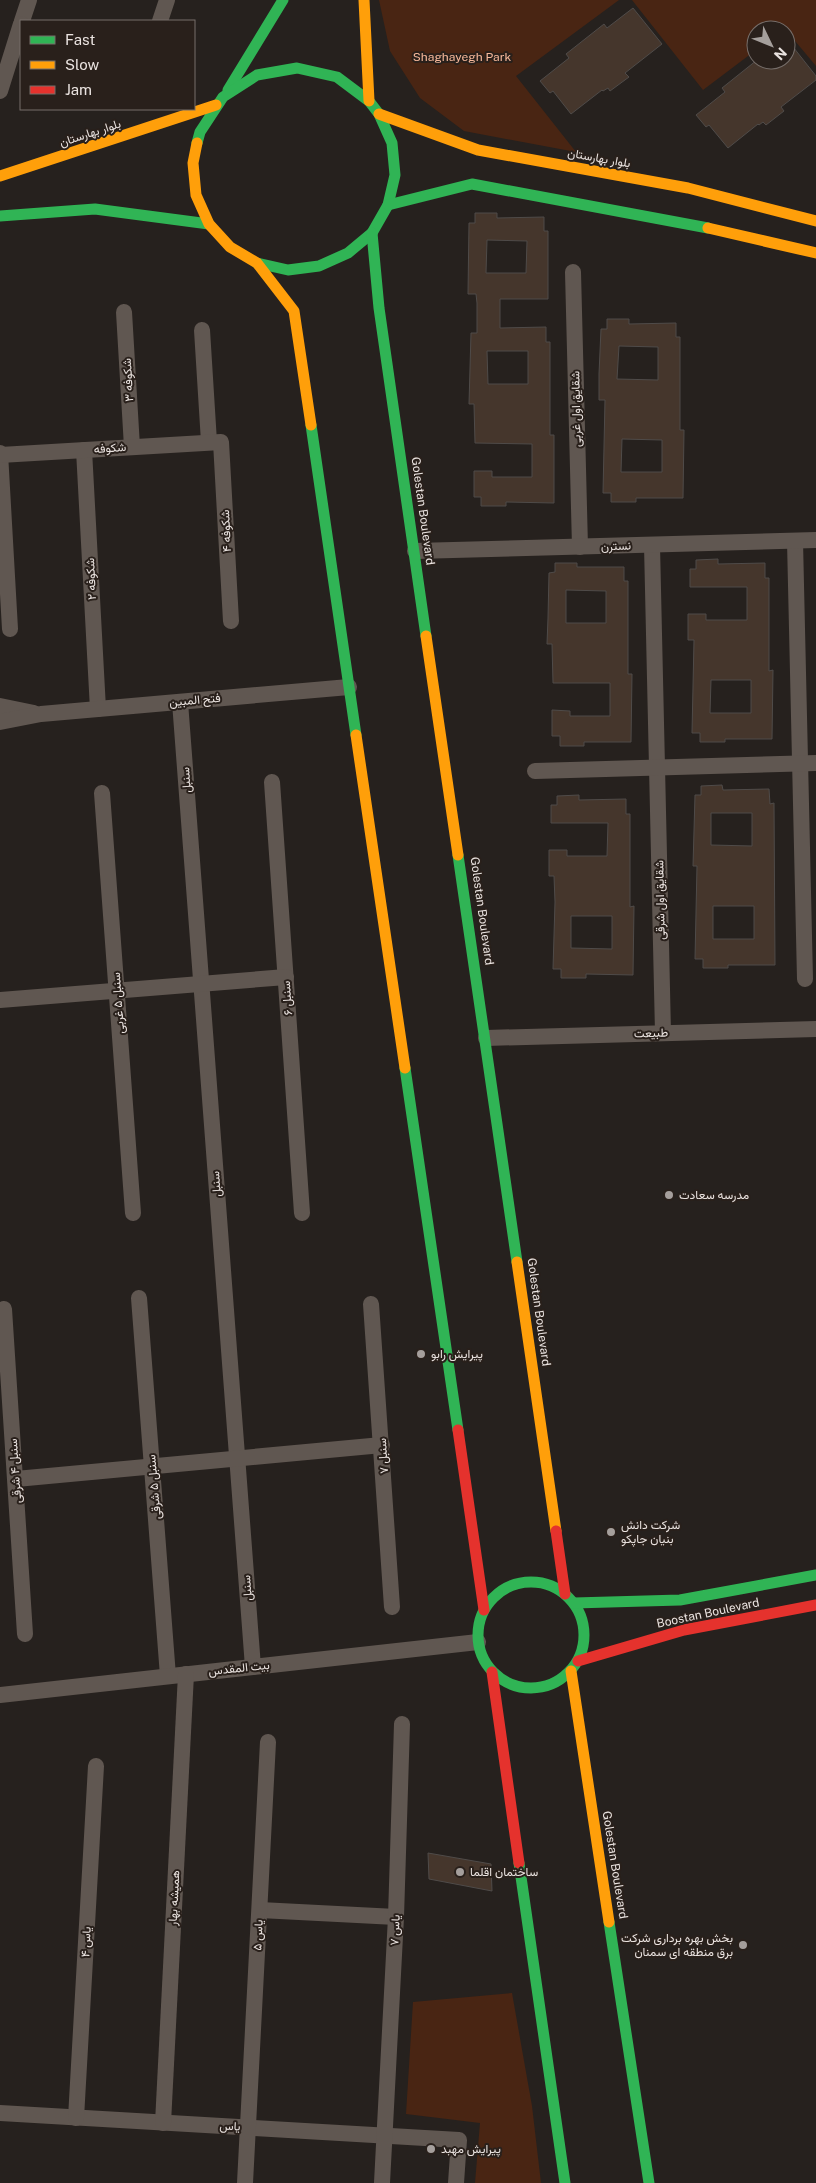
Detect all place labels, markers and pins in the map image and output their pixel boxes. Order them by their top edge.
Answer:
place label: مدرسه سعادت [679,1188,749,1203]
marker: مدرسه سعادت [663,1189,675,1201]
place label: پیرایش رابو [431,1347,483,1362]
marker: پیرایش رابو [415,1348,427,1360]
place label: شرکت دانش بنیان جاپکو [621,1518,680,1547]
marker: شرکت دانش بنیان جاپکو [605,1526,617,1538]
place label: ساختمان اقلما [470,1865,538,1879]
marker: ساختمان اقلما [454,1866,466,1878]
place label: بخش بهره برداری شرکت برق منطقه ای سمنان [621,1931,733,1960]
marker: بخش بهره برداری شرکت برق منطقه ای سمنان [737,1939,749,1951]
place label: پیرایش مهبد [441,2142,501,2157]
marker: پیرایش مهبد [425,2143,437,2155]

